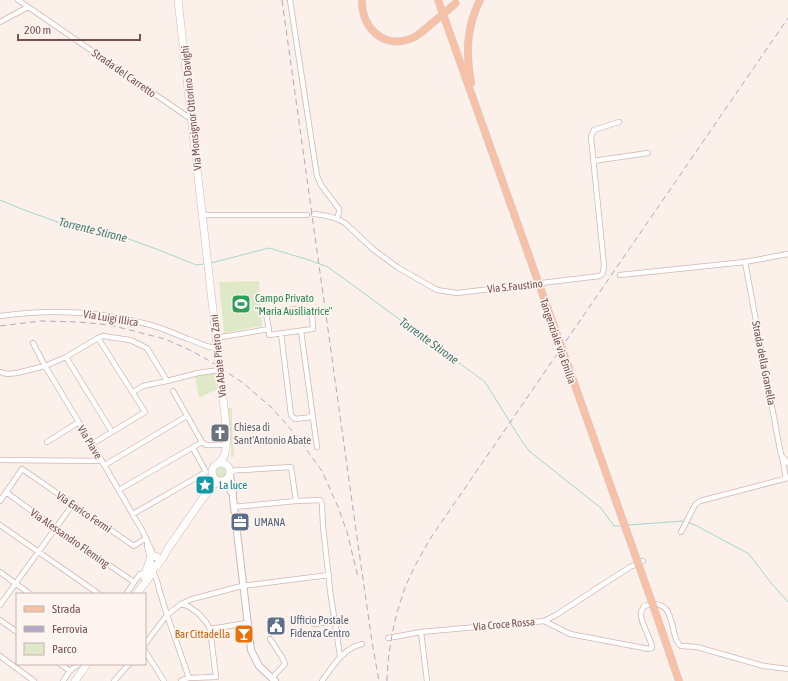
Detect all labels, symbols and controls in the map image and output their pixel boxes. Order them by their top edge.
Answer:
scale bar [18,16,140,42]
text: 200 m [24,23,51,37]
street label: Via Monsignor Ottorino Davighi [178,45,204,171]
street label: Strada del Carretto [90,46,158,100]
water label: Torrente Stirone [57,215,129,245]
street label: Via S.Faustino [487,277,543,295]
place label: Campo Privato "Maria Ausiliatrice" [255,292,333,317]
sports icon: Campo Privato "Maria Ausiliatrice" [230,293,252,315]
street label: Tangenziale via Emilia [538,297,578,385]
street label: Via Luigi Illica [83,308,139,328]
street label: Via Abate Pietro Zani [208,314,228,398]
water label: Torrente Stirone [397,315,462,368]
street label: Strada della Granella [750,320,778,406]
place label: Chiesa di Sant'Antonio Abate [234,421,311,446]
church icon: Chiesa di Sant'Antonio Abate [209,422,231,444]
street label: Via Piave [75,423,105,461]
place icon: La luce [194,474,216,496]
place label: La luce [219,479,247,491]
street label: Via Enrico Fermi [54,489,114,535]
street label: Via Alessandro Fleming [28,506,112,570]
office icon: UMANA [229,511,251,533]
place label: UMANA [254,516,286,528]
legend [16,593,146,665]
text: Strada [52,602,81,616]
place label: Ufficio Postale Fidenza Centro [290,614,350,639]
public building icon: Ufficio Postale Fidenza Centro [265,615,287,637]
street label: Via Croce Rossa [473,615,535,633]
text: Ferrovia [52,622,88,636]
bar icon: Bar Cittadella [233,623,255,645]
place label: Bar Cittadella [175,628,230,640]
text: Parco [52,642,77,656]

